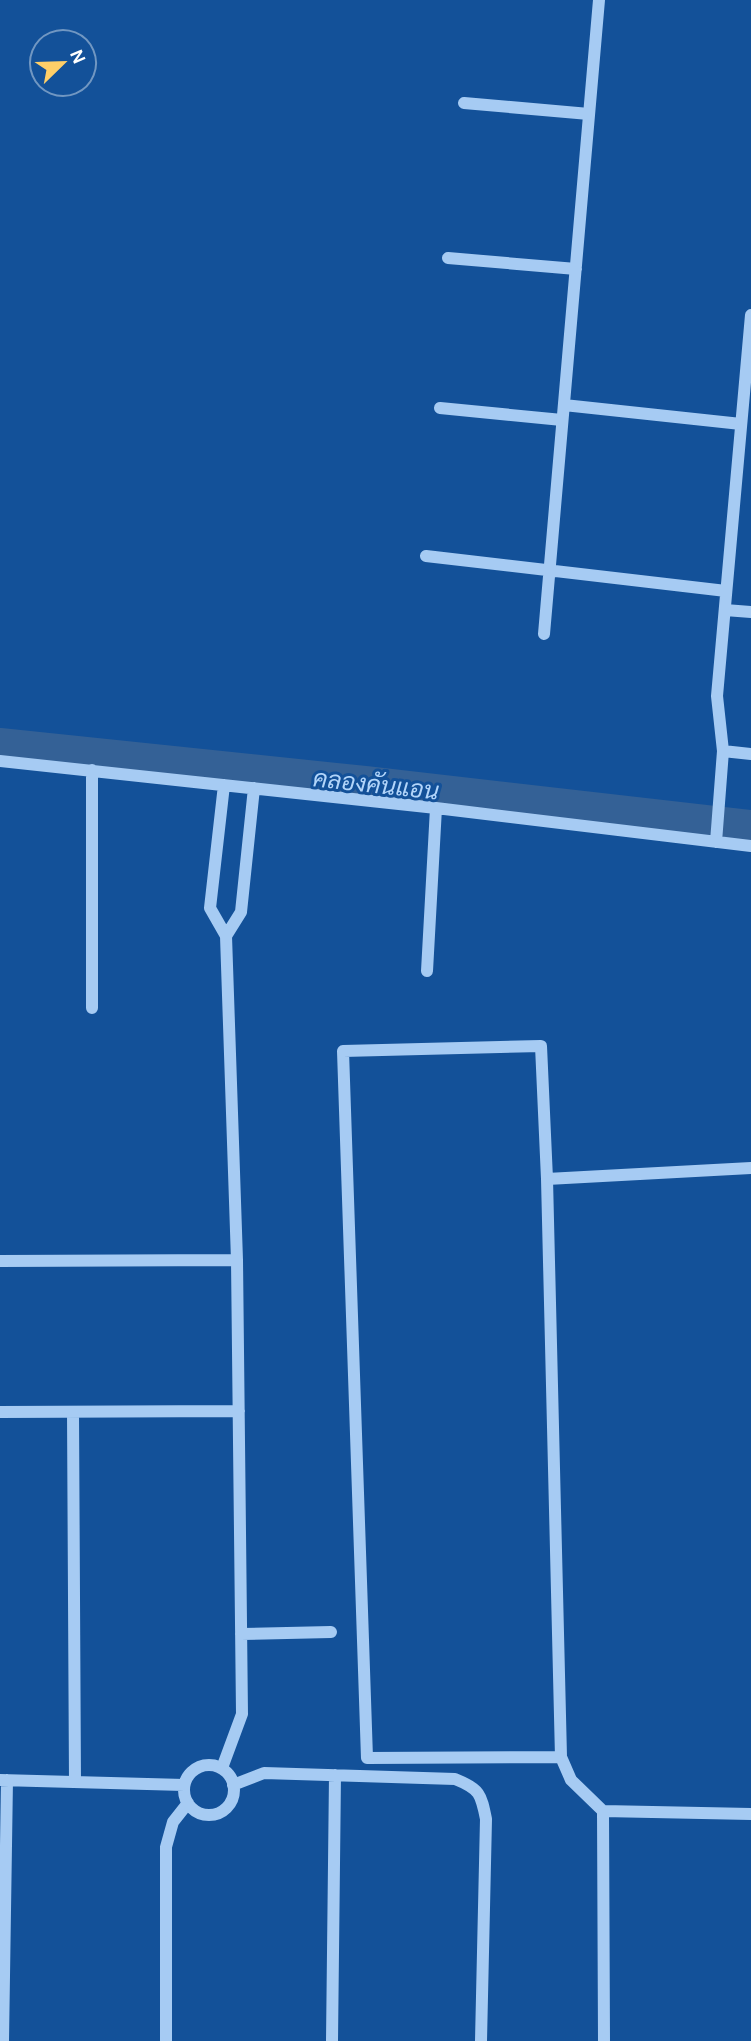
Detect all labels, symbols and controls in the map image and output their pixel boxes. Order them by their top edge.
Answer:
north arrow [28,28,98,98]
text: N [65,46,91,67]
water label: คลองคันแอน [312,764,440,806]

